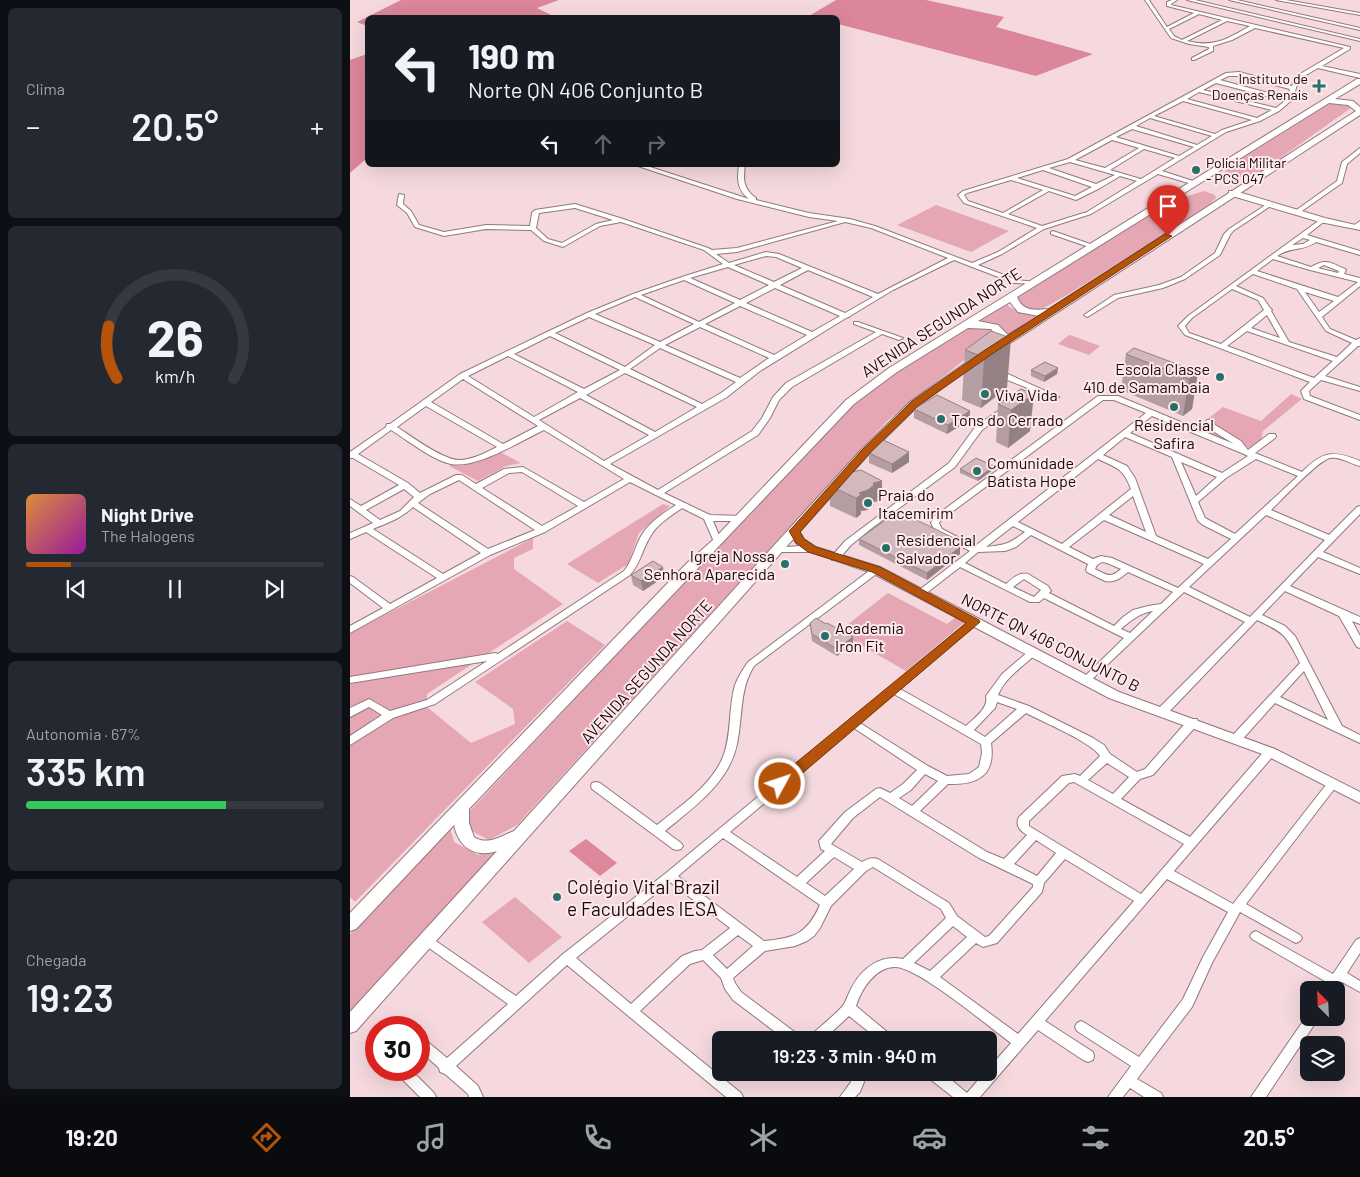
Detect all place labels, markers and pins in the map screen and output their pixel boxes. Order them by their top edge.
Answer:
place label: Instituto de Doenças Renais [1212,70,1308,103]
marker: Instituto de Doenças Renais [1312,79,1326,93]
place label: Polícia Militar - PCS 047 [1206,154,1286,187]
marker: Polícia Militar - PCS 047 [1190,164,1202,176]
pin [1147,185,1189,236]
place label: Escola Classe 410 de Samambaia [1083,359,1210,396]
marker: Escola Classe 410 de Samambaia [1214,371,1226,383]
place label: Viva Vida [995,385,1058,404]
marker: Viva Vida [979,388,991,400]
marker: Residencial Safira [1168,401,1180,413]
place label: Tons do Cerrado [951,410,1063,429]
marker: Tons do Cerrado [935,413,947,425]
place label: Residencial Safira [1134,415,1214,452]
place label: Comunidade Batista Hope [987,453,1076,490]
marker: Comunidade Batista Hope [971,465,983,477]
place label: Praia do Itacemirim [878,485,953,522]
marker: Praia do Itacemirim [862,497,874,509]
place label: Residencial Salvador [896,530,976,567]
marker: Residencial Salvador [880,542,892,554]
place label: Igreja Nossa Senhora Aparecida [644,546,775,583]
marker: Igreja Nossa Senhora Aparecida [779,558,791,570]
place label: Academia Iron Fit [835,618,904,655]
marker: Academia Iron Fit [819,630,831,642]
place label: Colégio Vital Brazil e Faculdades IESA [567,875,720,920]
marker: Colégio Vital Brazil e Faculdades IESA [551,891,563,903]

